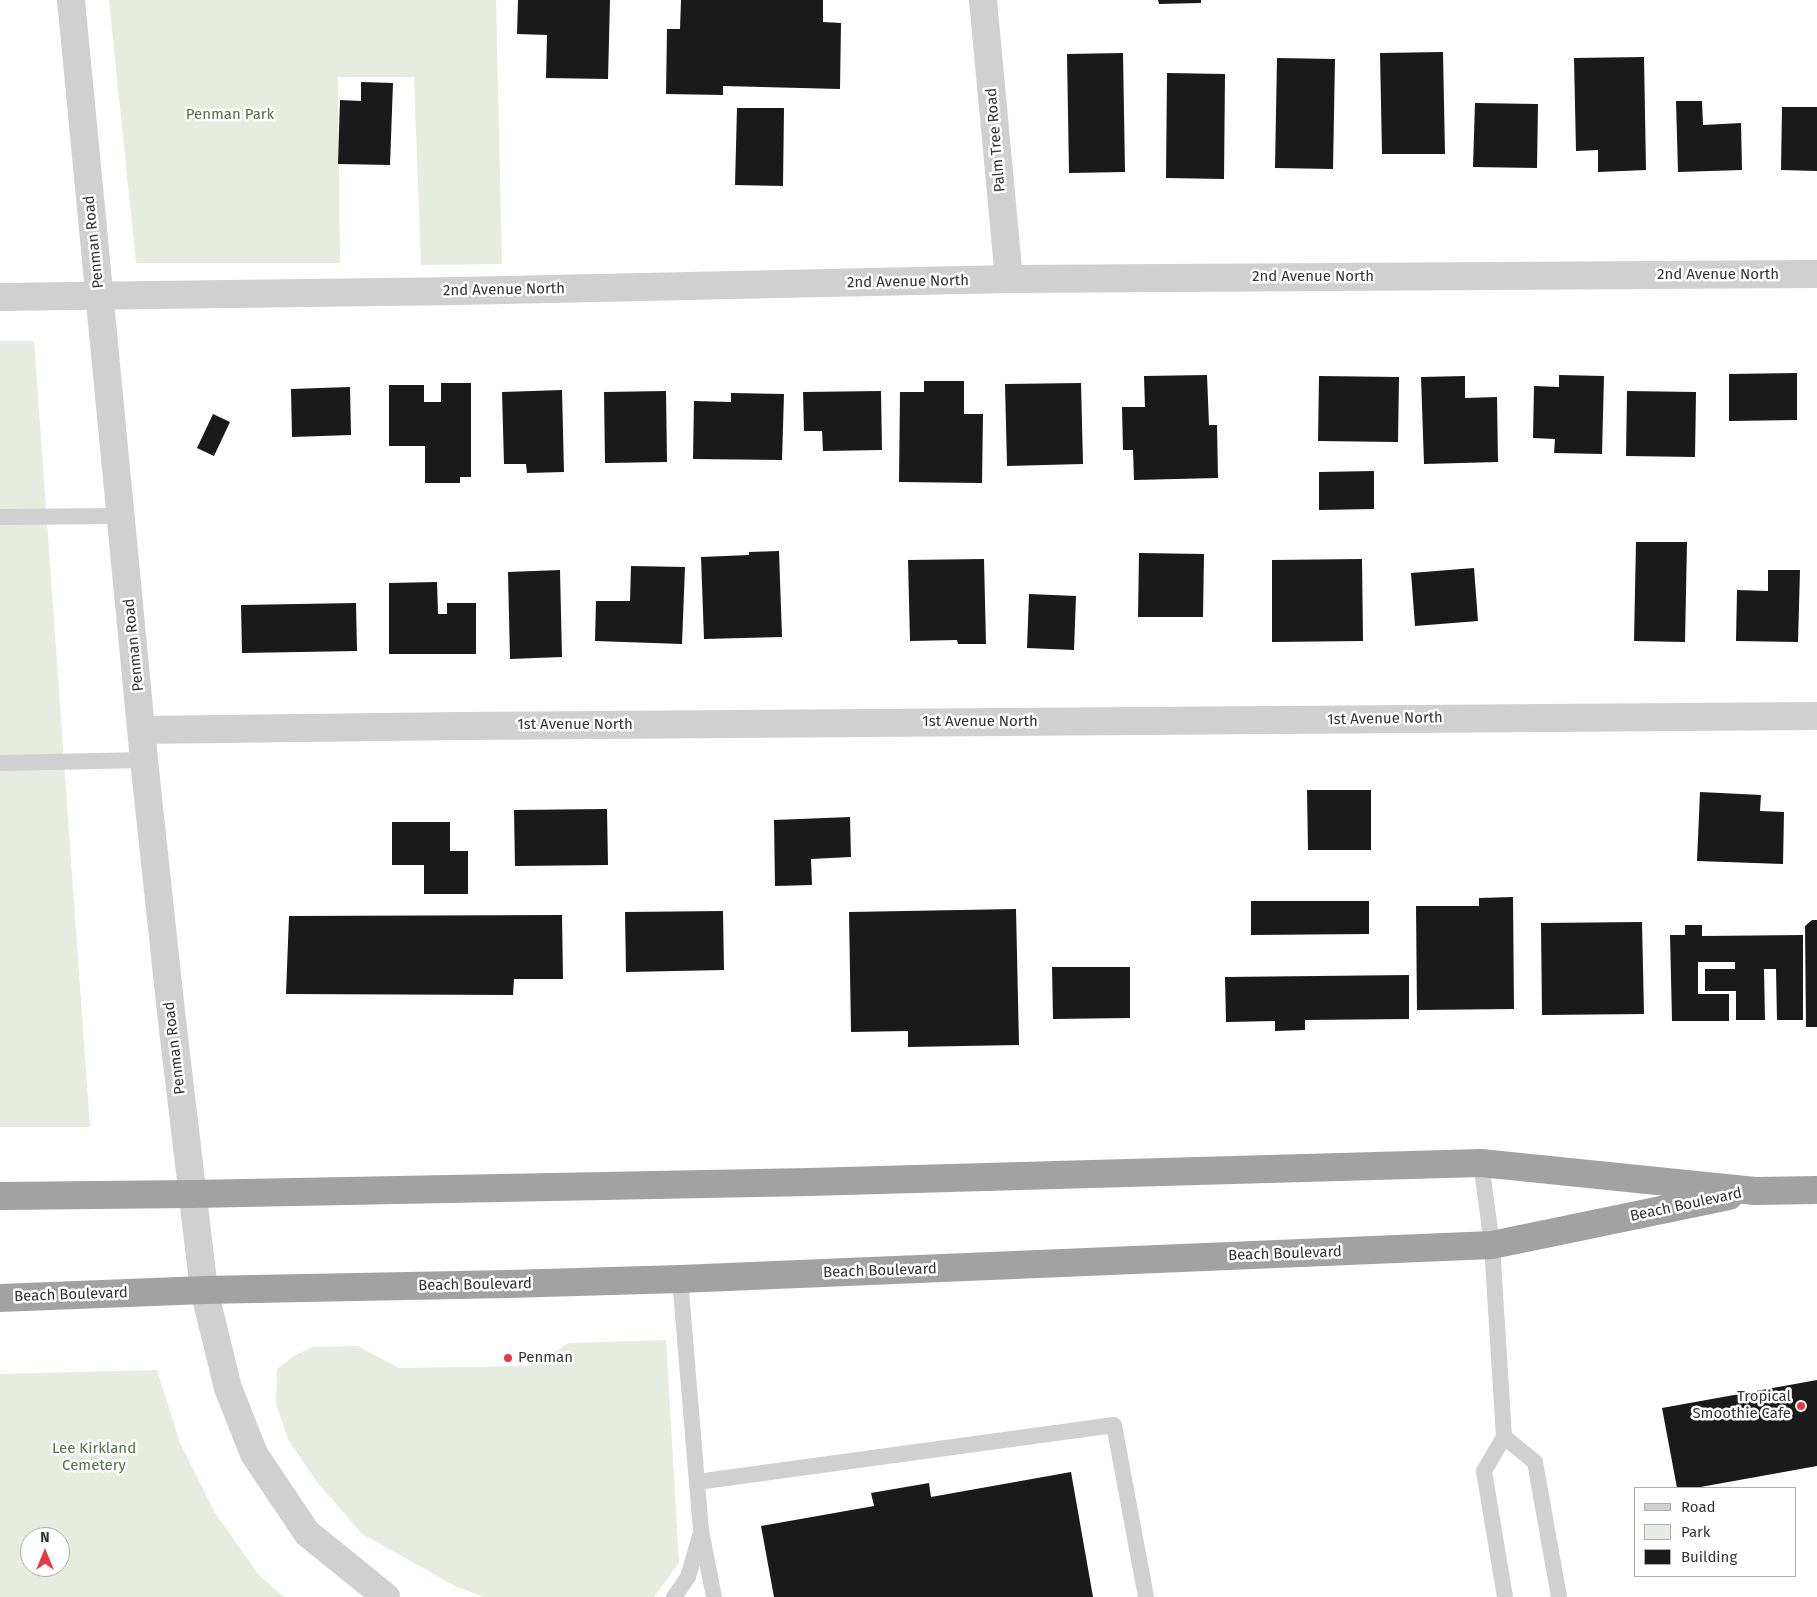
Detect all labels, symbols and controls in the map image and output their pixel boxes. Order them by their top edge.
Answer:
street label: Palm Tree Road [982,87,1010,193]
park label: Penman Park [186,106,274,124]
street label: Penman Road [80,195,108,289]
street label: 2nd Avenue North [1657,266,1779,284]
street label: 2nd Avenue North [1252,268,1374,286]
street label: 2nd Avenue North [847,272,969,292]
street label: 2nd Avenue North [443,280,565,300]
street label: Penman Road [120,598,148,692]
street label: 1st Avenue North [1327,709,1443,729]
street label: 1st Avenue North [922,713,1038,731]
street label: 1st Avenue North [517,716,633,734]
street label: Penman Road [160,1000,190,1096]
street label: Beach Boulevard [1628,1184,1744,1226]
street label: Beach Boulevard [1228,1243,1342,1265]
street label: Beach Boulevard [823,1260,937,1282]
street label: Beach Boulevard [418,1275,532,1295]
street label: Beach Boulevard [14,1284,128,1306]
place label: Penman [518,1349,573,1367]
marker: Penman [502,1352,514,1364]
place label: Tropical Smoothie Cafe [1692,1388,1791,1423]
marker: Tropical Smoothie Cafe [1795,1400,1807,1412]
park label: Lee Kirkland Cemetery [52,1440,136,1475]
legend [1634,1487,1797,1577]
text: Road [1681,1498,1716,1516]
text: Park [1681,1523,1711,1541]
north arrow [20,1527,70,1577]
text: N [40,1529,50,1546]
text: Building [1681,1548,1737,1566]

